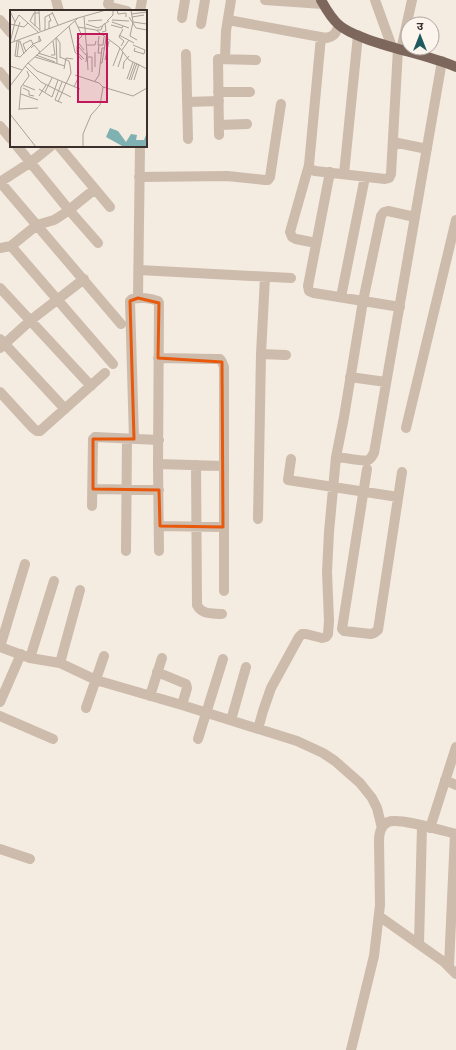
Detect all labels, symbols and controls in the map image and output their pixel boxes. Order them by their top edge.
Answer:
inset map [10,10,147,147]
north arrow [400,16,440,56]
text: उ [417,20,424,32]

